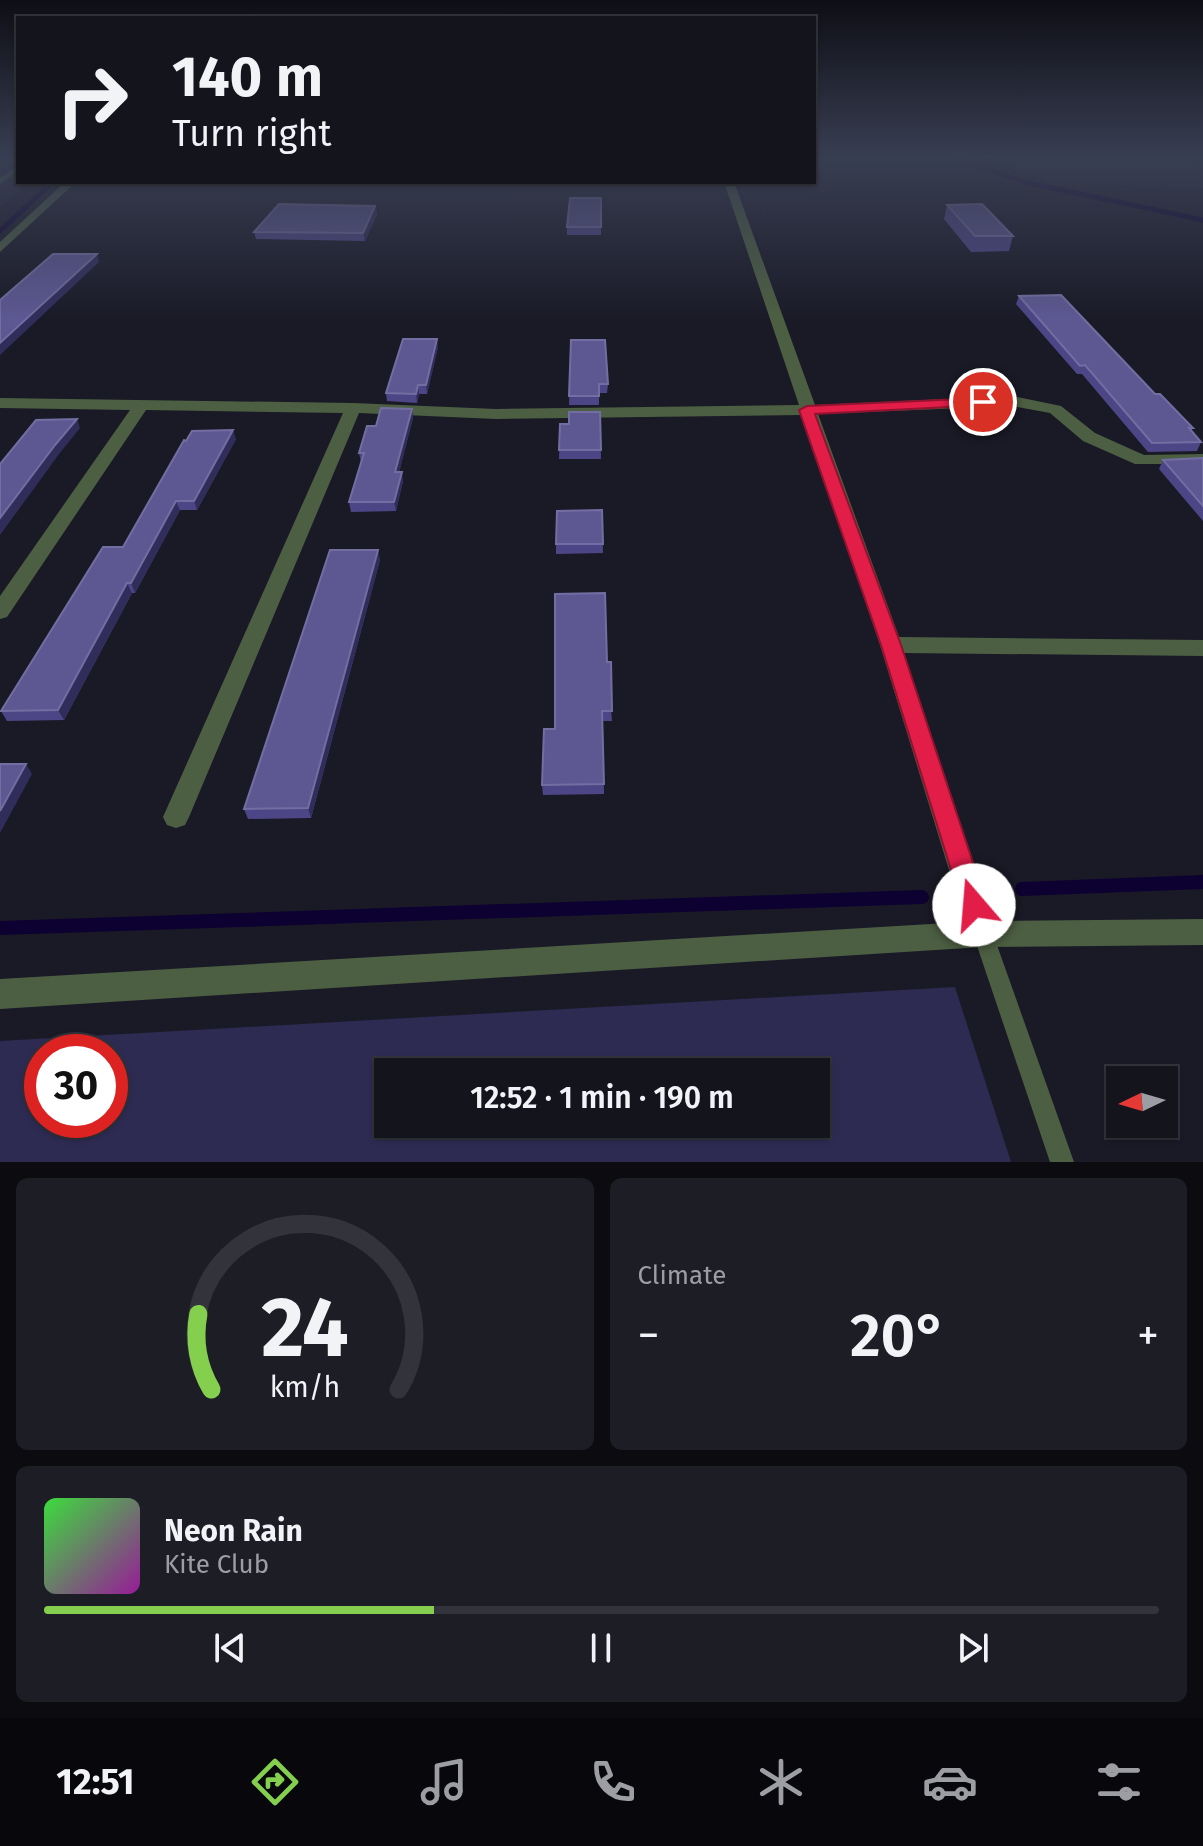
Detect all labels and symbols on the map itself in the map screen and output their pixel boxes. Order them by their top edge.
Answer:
pin [949,368,1017,436]
position arrow [932,863,1016,947]
speed limit sign: 30 [24,1034,128,1138]
north arrow [1106,1066,1178,1138]

